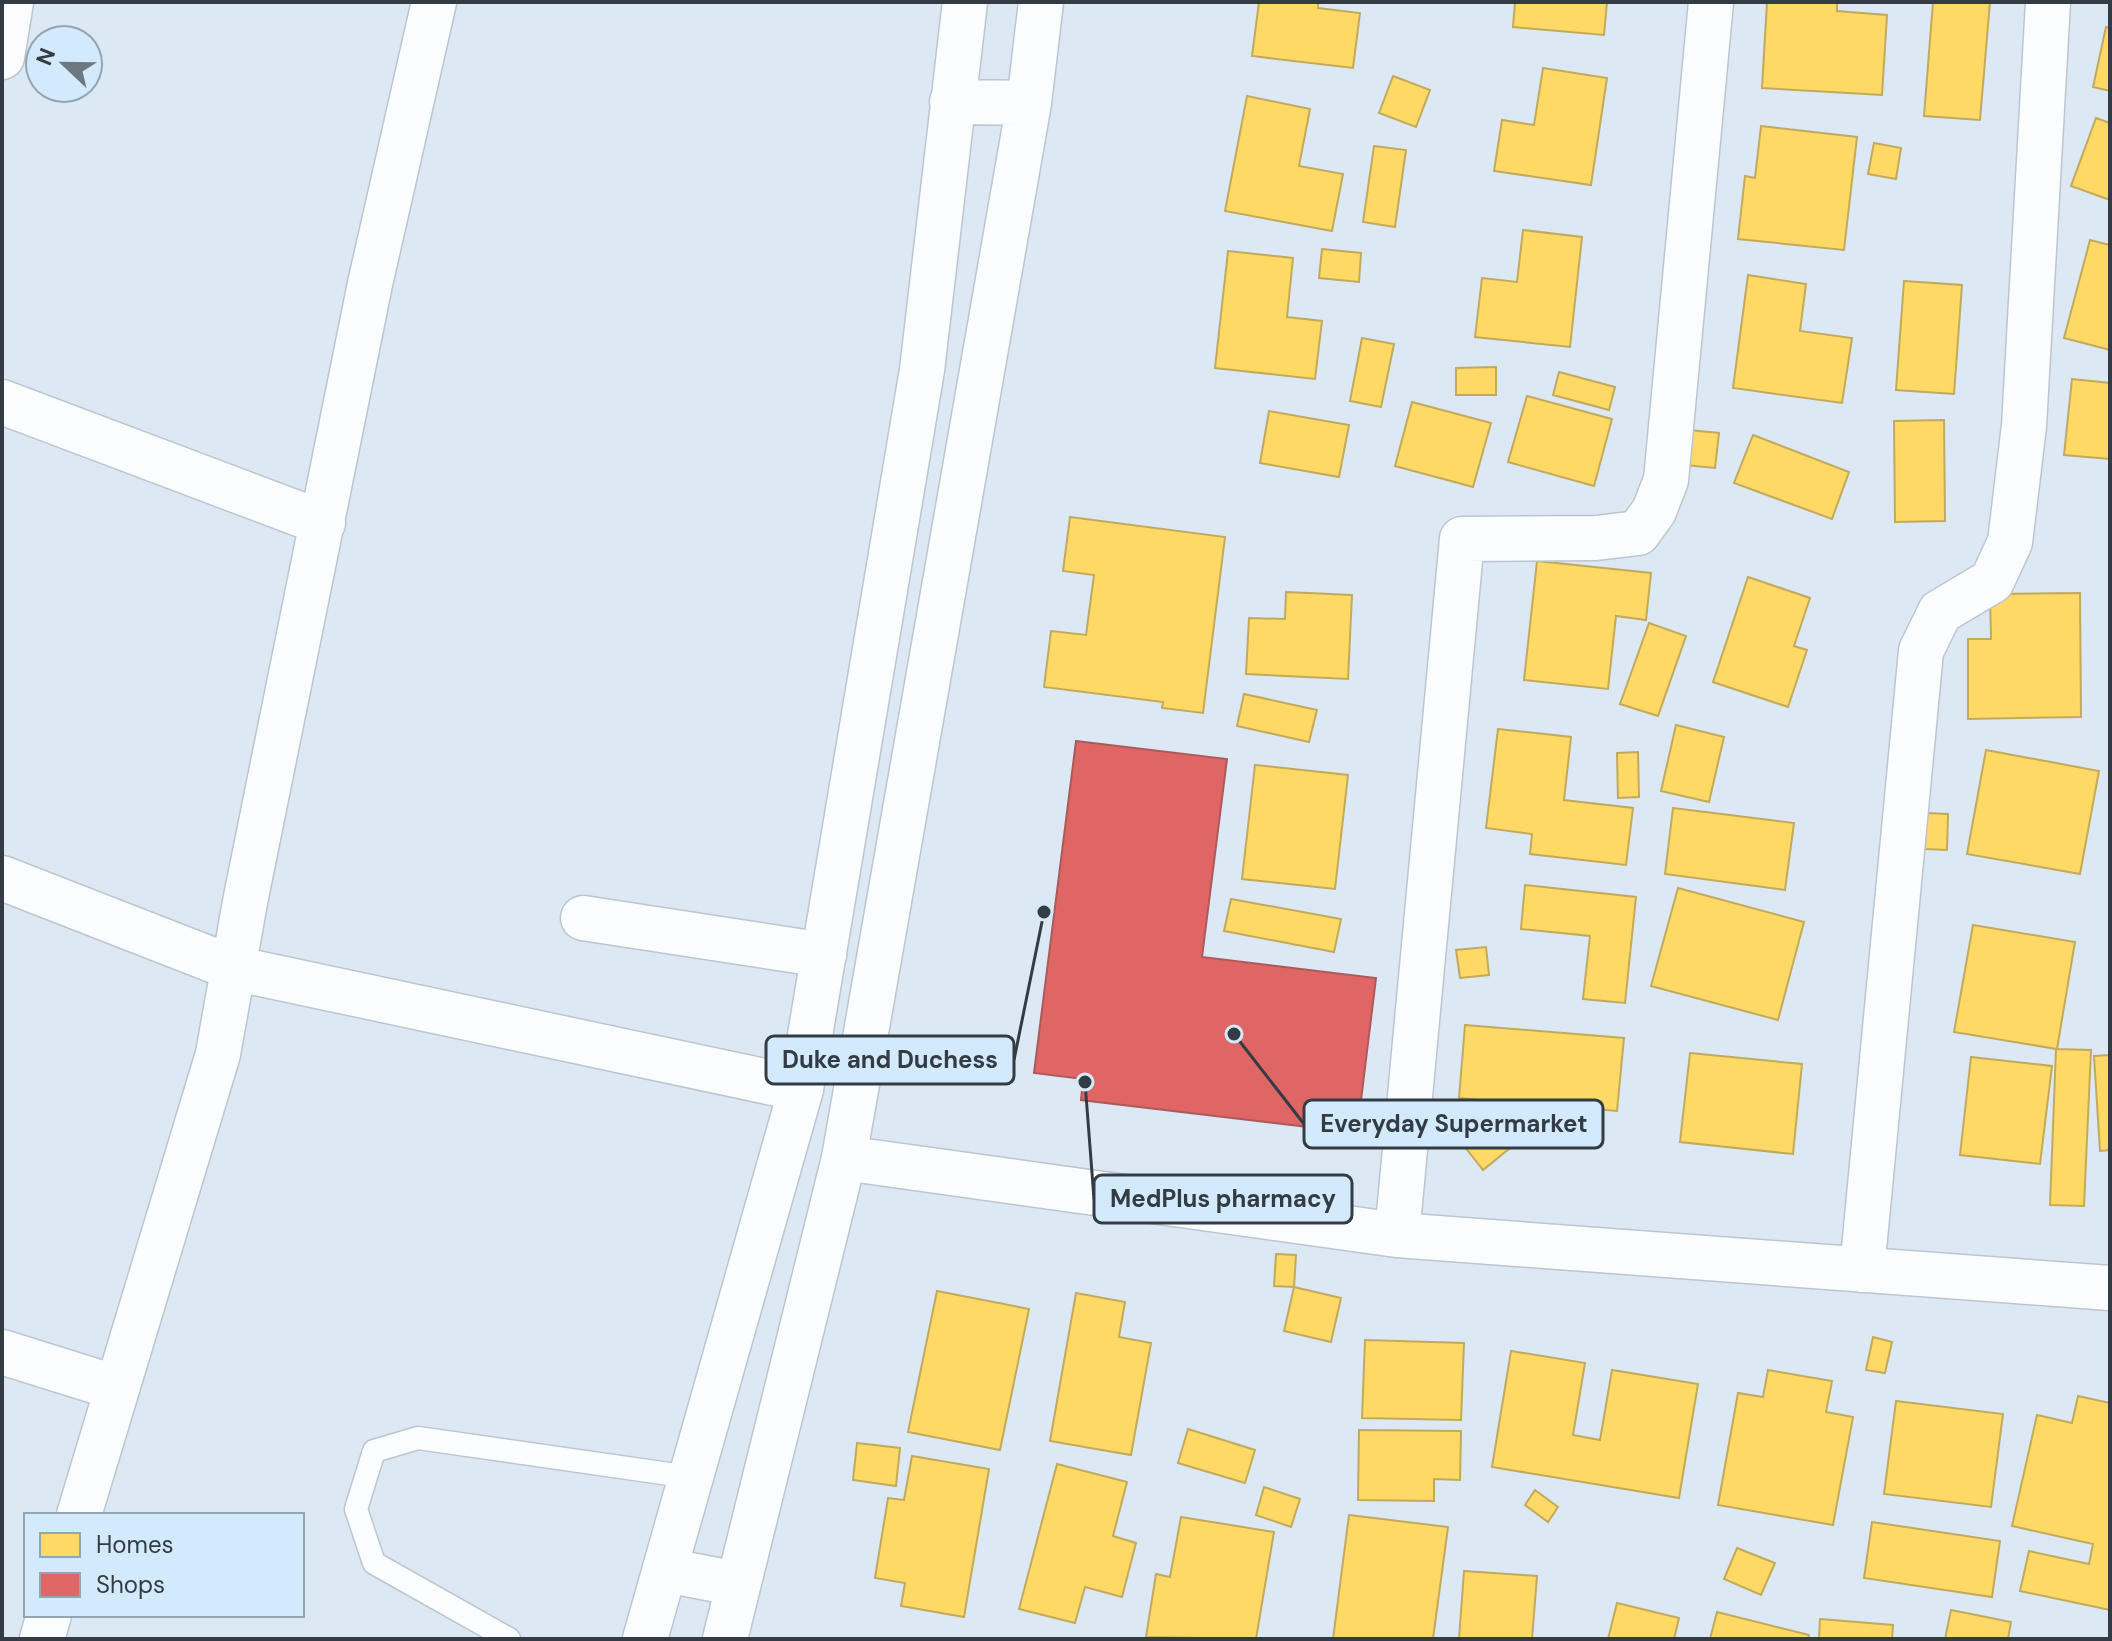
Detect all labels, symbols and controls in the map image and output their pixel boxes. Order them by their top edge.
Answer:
north arrow [24,24,104,104]
text: N [29,44,62,70]
callout: Duke and Duchess [766,1036,1014,1084]
text: Duke and Duchess [782,1044,998,1075]
callout: Everyday Supermarket [1304,1100,1603,1148]
text: Everyday Supermarket [1320,1108,1588,1139]
callout: MedPlus pharmacy [1094,1175,1352,1223]
text: MedPlus pharmacy [1110,1183,1336,1214]
legend [24,1513,304,1617]
text: Homes [96,1529,174,1560]
text: Shops [96,1569,165,1600]

